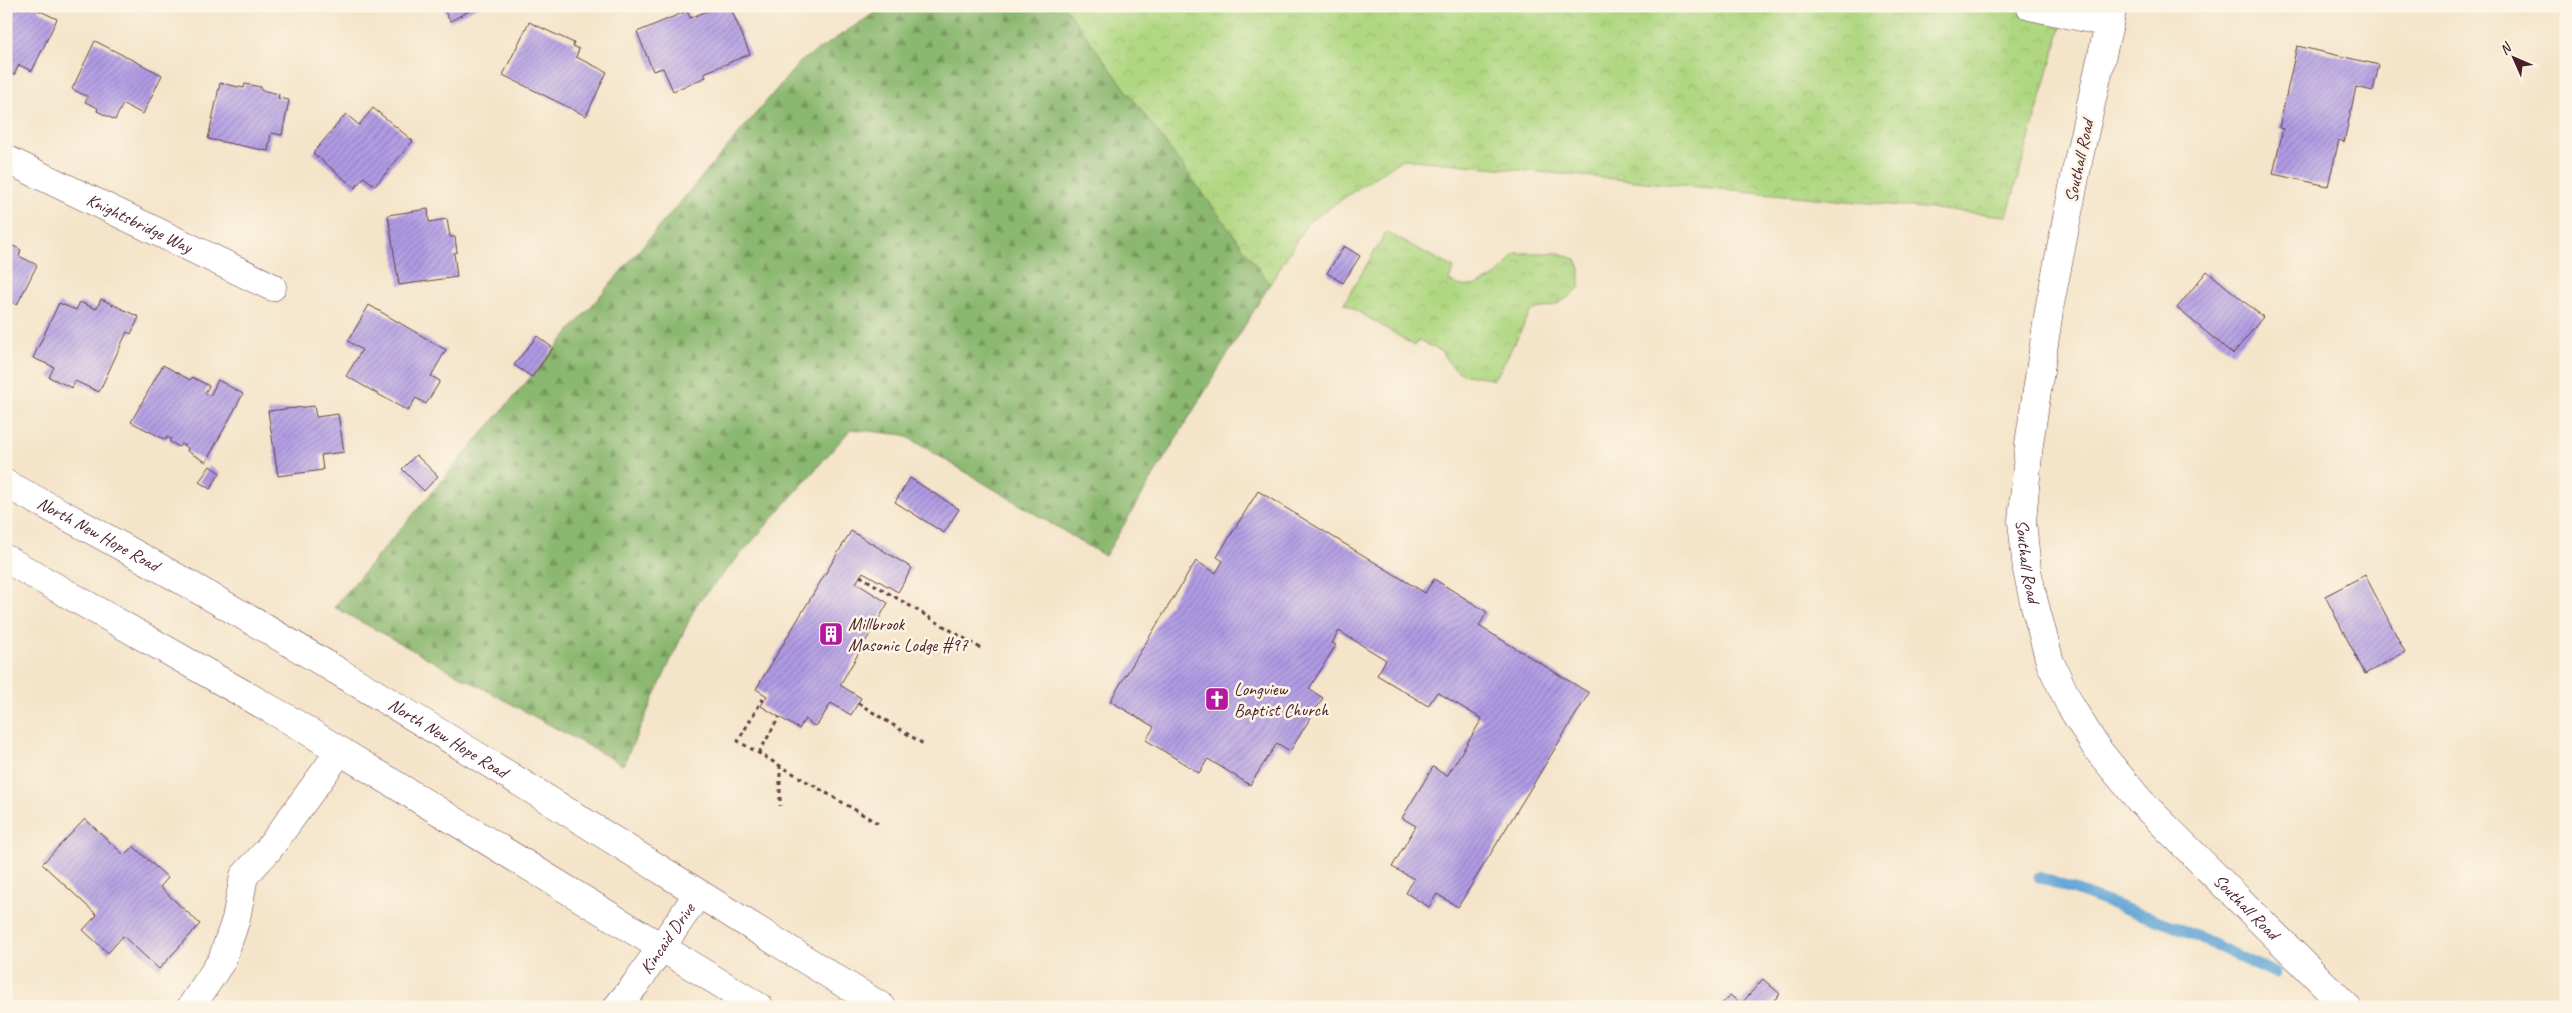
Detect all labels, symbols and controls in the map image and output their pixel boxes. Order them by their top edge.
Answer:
north arrow [2490,32,2540,82]
text: N [2496,38,2516,58]
street label: Southall Road [2060,115,2099,204]
street label: Knightsbridge Way [83,188,197,259]
street label: North New Hope Road [34,492,166,578]
street label: Southall Road [2011,519,2045,608]
place label: Millbrook Masonic Lodge #97 [848,613,969,656]
building icon: Millbrook Masonic Lodge #97 [818,621,844,647]
place label: Longview Baptist Church [1234,678,1329,721]
church icon: Longview Baptist Church [1204,686,1230,712]
street label: North New Hope Road [384,693,514,784]
street label: Southall Road [2209,869,2286,946]
street label: Kincaid Drive [635,898,700,978]

